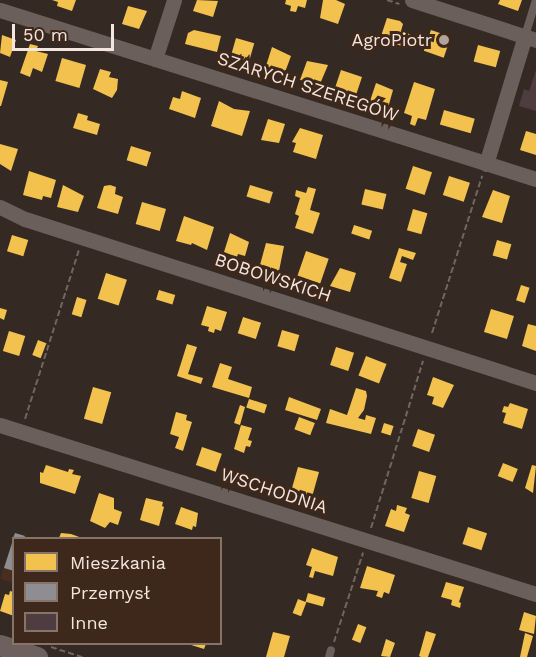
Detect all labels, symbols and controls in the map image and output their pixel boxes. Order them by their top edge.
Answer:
scale bar [15,12,117,50]
text: 50 m [23,24,68,45]
place label: AgroPiotr [352,29,432,51]
marker: AgroPiotr [437,33,451,47]
street label: SZARYCH SZEREGÓW [215,48,401,126]
street label: BOBOWSKICH [212,249,334,307]
street label: WSCHODNIA [218,464,330,518]
legend [12,537,222,645]
text: Mieszkania [70,552,166,573]
text: Przemysł [70,582,150,603]
text: Inne [70,612,108,633]

